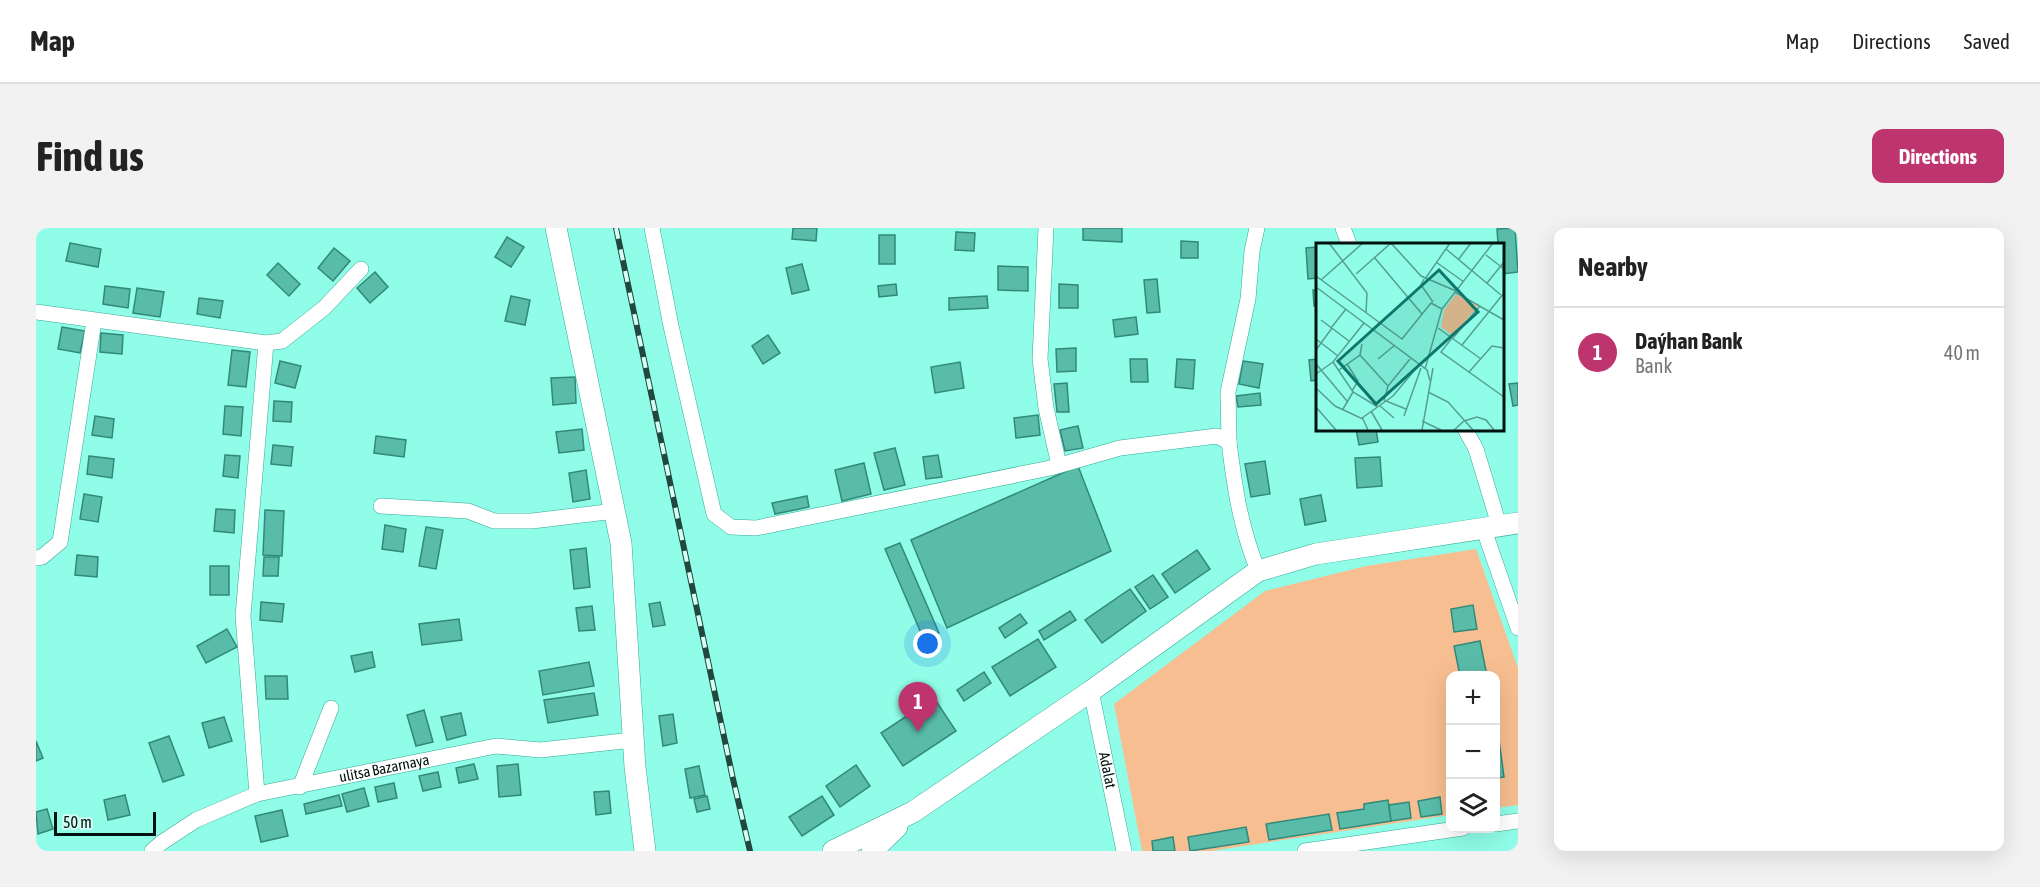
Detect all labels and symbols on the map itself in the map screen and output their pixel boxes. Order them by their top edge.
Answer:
inset map [1316,243,1503,430]
your location [913,629,942,658]
pin: 1 [898,682,938,732]
street label: ulitsa Bazarnaya [338,751,431,785]
street label: Adalat [1096,751,1120,790]
scale bar [54,809,156,836]

